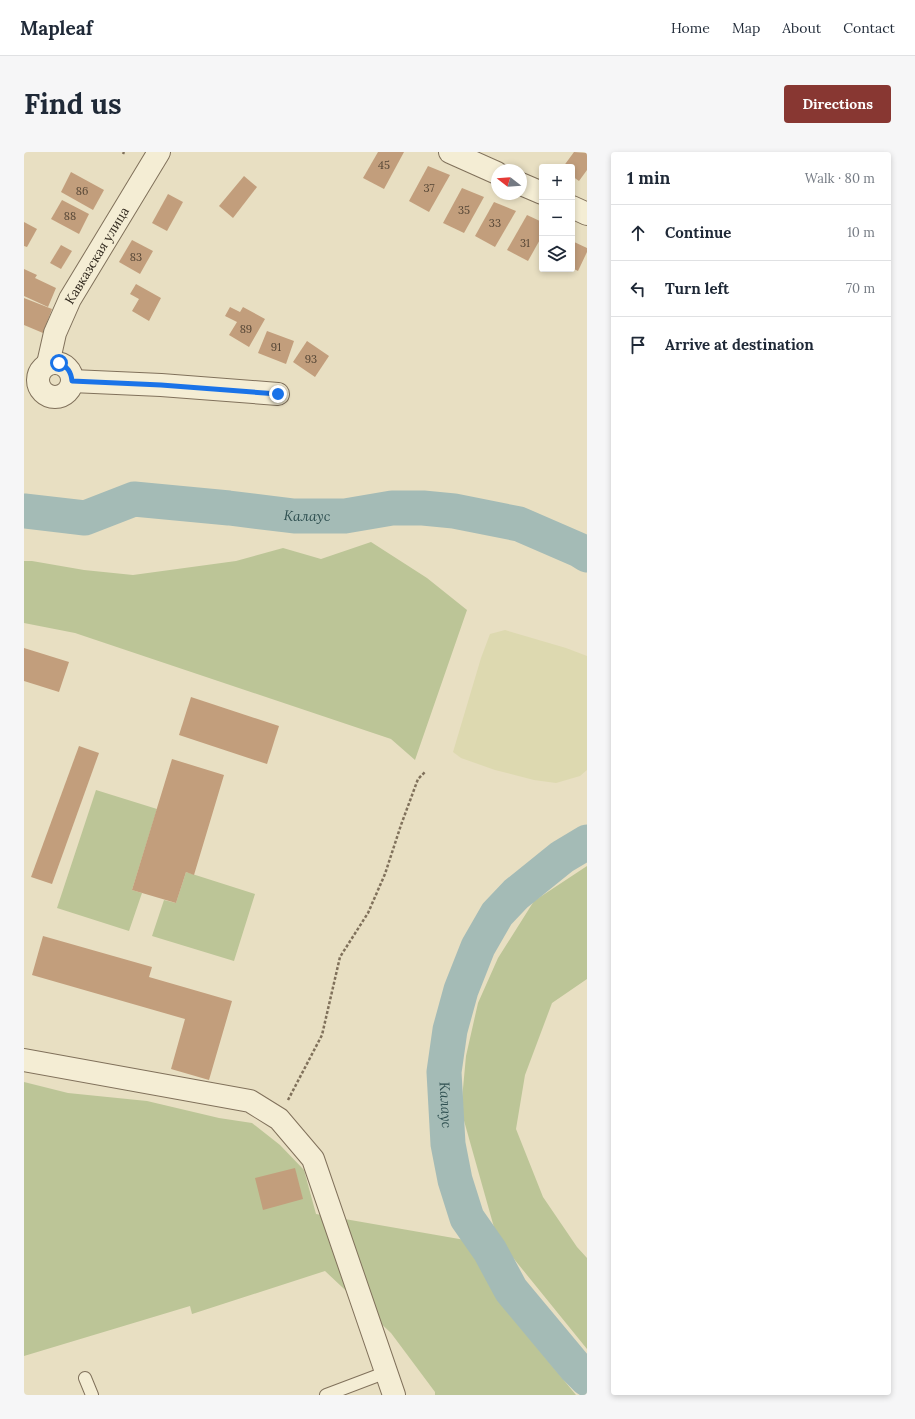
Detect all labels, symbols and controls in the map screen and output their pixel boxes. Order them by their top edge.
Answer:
text: Mapleaf [20,16,93,40]
text: Home [671,19,710,37]
text: Map [732,19,760,37]
text: About [782,19,821,37]
text: Contact [843,19,895,37]
button: Directions [784,85,891,123]
text: Find us [24,86,122,122]
house number: 45 [378,158,390,172]
north arrow [491,164,527,200]
map controls [539,164,575,272]
button: + [539,164,575,200]
text: 1 min [627,167,670,189]
text: Walk · 80 m [805,170,875,187]
house number: 37 [424,181,434,195]
house number: 86 [76,184,88,198]
button: − [539,200,575,236]
house number: 35 [458,203,470,217]
street label: Кавказская улица [61,204,133,307]
house number: 88 [64,209,76,223]
house number: 33 [489,216,501,230]
icon: ahead [627,222,649,244]
text: Continue [665,223,731,242]
text: 10 m [847,224,875,241]
house number: 31 [520,236,530,250]
button: layers [539,236,575,272]
house number: 83 [130,250,142,264]
icon: left [627,278,649,300]
text: Turn left [665,279,729,298]
text: 70 m [846,280,875,297]
house number: 89 [240,322,252,336]
icon: arrive [627,334,649,356]
text: Arrive at destination [665,335,814,354]
house number: 91 [271,340,281,354]
house number: 93 [305,352,317,366]
route start [50,354,68,372]
route end [269,385,287,403]
water label: Калаус [283,506,331,525]
water label: Калаус [436,1081,456,1129]

